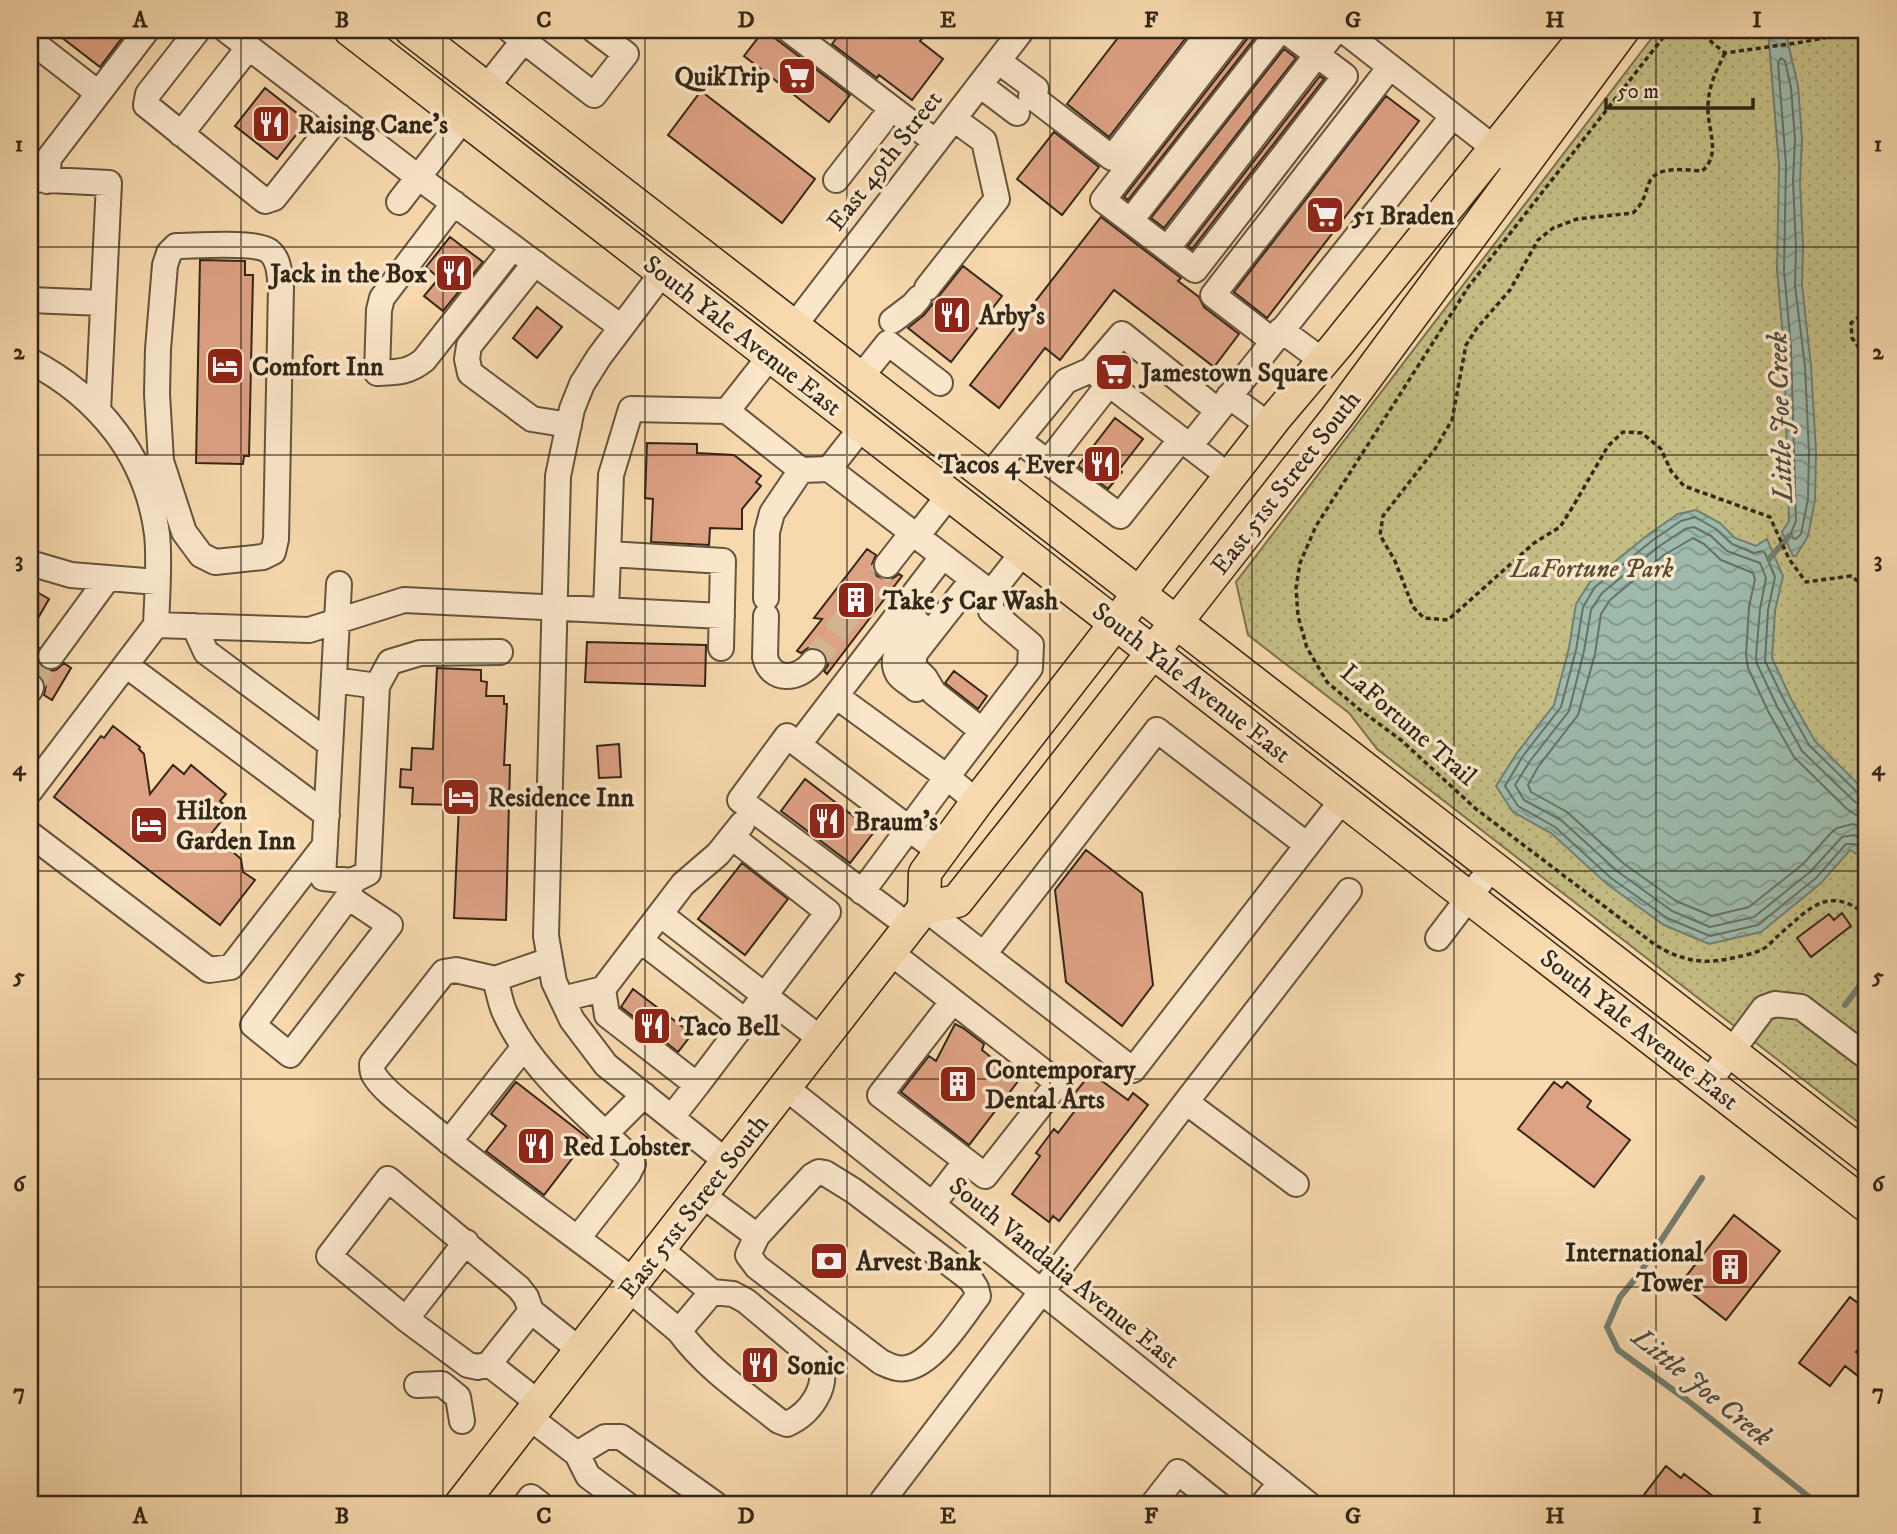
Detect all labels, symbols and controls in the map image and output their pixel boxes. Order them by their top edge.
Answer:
text: A [132,6,149,35]
text: B [335,6,349,35]
text: C [536,6,552,35]
text: D [737,6,755,35]
text: E [940,6,956,35]
text: F [1144,6,1159,35]
text: G [1345,6,1361,35]
text: H [1545,6,1565,35]
text: I [1752,6,1762,35]
supermarket icon: QuikTrip [776,55,818,97]
place label: QuikTrip [675,61,770,94]
scale bar [1606,66,1754,110]
text: 50 m [1617,79,1659,105]
street label: East 49th Street [820,84,950,238]
restaurant icon: Raising Cane's [250,103,292,145]
place label: Raising Cane's [298,109,448,142]
text: 1 [15,130,23,159]
text: 1 [1874,130,1882,159]
supermarket icon: 51 Braden [1304,194,1346,236]
place label: 51 Braden [1351,200,1455,233]
street label: South Yale Avenue East [636,248,848,424]
restaurant icon: Jack in the Box [433,252,475,294]
place label: Jack in the Box [268,258,427,291]
restaurant icon: Arby's [931,294,973,336]
place label: Arby's [978,300,1045,333]
water label: Little Joe Creek [1760,331,1801,505]
text: 2 [13,338,25,367]
text: 2 [1872,338,1884,367]
hotel icon: Comfort Inn [204,345,246,387]
place label: Comfort Inn [252,351,384,384]
supermarket icon: Jamestown Square [1093,351,1135,393]
place label: Jamestown Square [1138,357,1328,390]
street label: East 51st Street South [1204,384,1369,582]
restaurant icon: Tacos 4 Ever [1081,443,1123,485]
place label: Tacos 4 Ever [937,449,1075,482]
text: 3 [15,546,23,575]
text: 3 [1874,546,1882,575]
park label: LaFortune Park [1509,553,1674,586]
building icon: Take 5 Car Wash [835,579,877,621]
place label: Take 5 Car Wash [882,585,1058,618]
street label: South Yale Avenue East [1085,595,1297,771]
street label: LaFortune Trail [1333,657,1483,793]
text: 4 [12,754,27,783]
text: 4 [1871,754,1886,783]
hotel icon: Residence Inn [440,776,482,818]
place label: Residence Inn [488,782,634,815]
place label: Hilton Garden Inn [176,795,296,858]
restaurant icon: Braum's [806,800,848,842]
hotel icon: Hilton Garden Inn [128,804,170,846]
place label: Braum's [854,806,938,839]
street label: South Yale Avenue East [1533,942,1745,1118]
text: 5 [12,962,25,991]
text: 5 [1871,962,1884,991]
restaurant icon: Taco Bell [631,1005,673,1047]
place label: Taco Bell [678,1011,781,1044]
place label: Contemporary Dental Arts [985,1054,1136,1117]
building icon: Contemporary Dental Arts [937,1063,979,1105]
street label: East 51st Street South [612,1108,777,1306]
restaurant icon: Red Lobster [515,1125,557,1167]
place label: Red Lobster [563,1131,691,1164]
text: 6 [13,1170,27,1199]
street label: South Vandalia Avenue East [942,1170,1186,1377]
text: 6 [1872,1170,1886,1199]
place label: International Tower [1565,1237,1704,1300]
bank icon: Arvest Bank [808,1240,850,1282]
place label: Arvest Bank [855,1246,982,1279]
building icon: International Tower [1709,1246,1751,1288]
water label: Little Joe Creek [1623,1319,1779,1454]
restaurant icon: Sonic [739,1344,781,1386]
place label: Sonic [787,1350,845,1383]
text: 7 [13,1378,25,1407]
text: 7 [1872,1378,1884,1407]
text: A [132,1502,149,1531]
text: B [335,1502,349,1531]
text: C [536,1502,552,1531]
text: D [737,1502,755,1531]
text: E [940,1502,956,1531]
text: F [1144,1502,1159,1531]
text: G [1345,1502,1361,1531]
text: H [1545,1502,1565,1531]
text: I [1752,1502,1762,1531]

